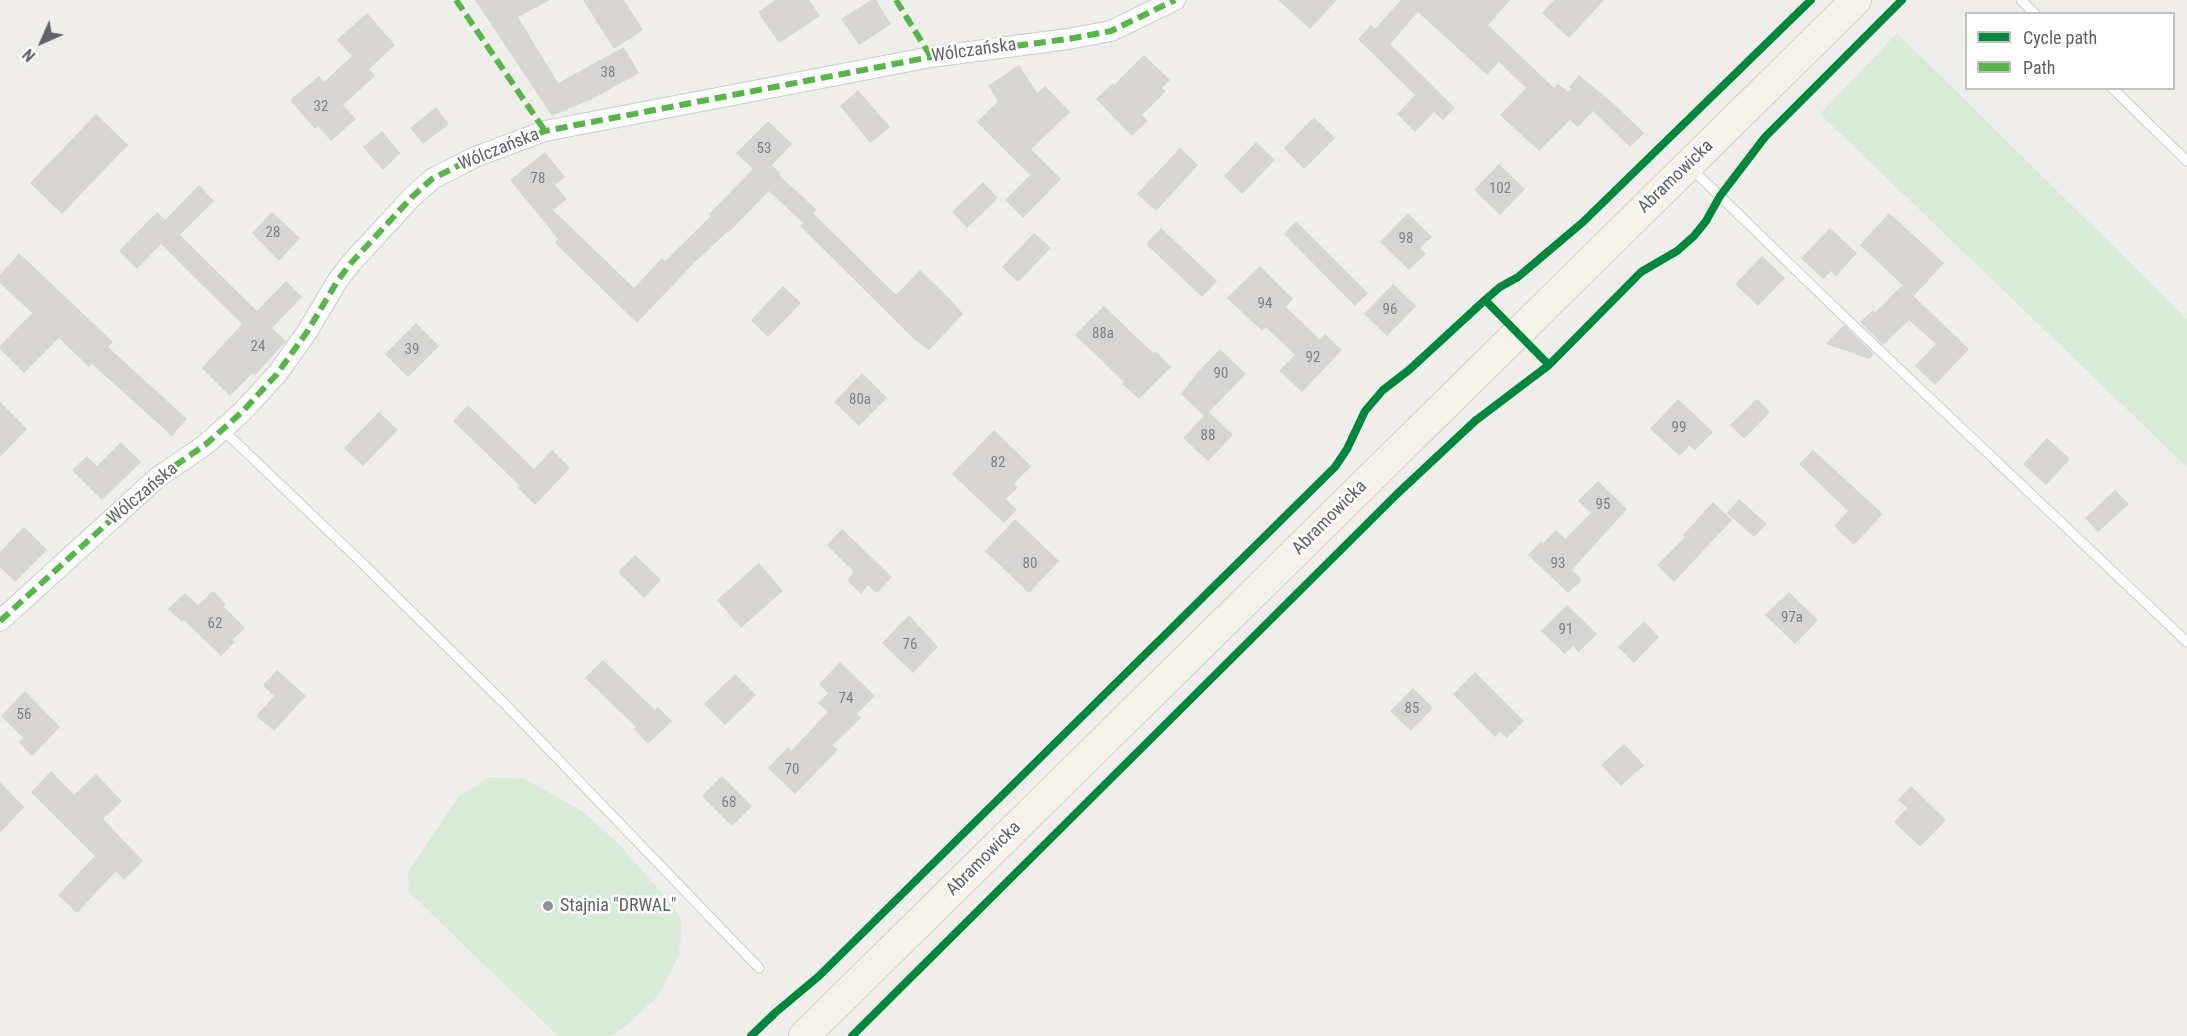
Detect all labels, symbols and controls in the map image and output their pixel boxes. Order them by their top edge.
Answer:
north arrow [12,12,72,72]
legend [1965,12,2175,90]
text: Cycle path [2023,27,2097,48]
street label: Wólczańska [930,34,1018,68]
text: N [19,45,39,65]
text: Path [2023,57,2056,78]
house number: 38 [601,64,615,82]
house number: 32 [314,98,328,116]
street label: Wólczańska [456,124,542,176]
street label: Abramowicka [1634,136,1718,218]
house number: 53 [757,140,771,158]
house number: 78 [531,170,545,188]
house number: 102 [1489,180,1511,198]
house number: 28 [266,224,280,242]
house number: 98 [1399,230,1413,248]
house number: 94 [1258,295,1272,313]
house number: 96 [1383,301,1397,319]
house number: 88a [1092,325,1114,343]
house number: 24 [251,338,265,356]
house number: 39 [405,341,419,359]
house number: 92 [1306,349,1320,367]
house number: 90 [1214,365,1228,383]
house number: 80a [849,391,871,409]
house number: 99 [1672,419,1686,437]
house number: 88 [1201,427,1215,445]
house number: 82 [991,454,1005,472]
street label: Wólczańska [103,458,183,530]
street label: Abramowicka [1288,476,1372,560]
house number: 95 [1596,496,1610,514]
house number: 80 [1023,555,1037,573]
house number: 93 [1551,555,1565,573]
house number: 97a [1781,609,1803,627]
house number: 62 [208,615,222,633]
house number: 91 [1559,621,1573,639]
house number: 76 [903,636,917,654]
house number: 74 [839,690,853,708]
house number: 85 [1405,700,1419,718]
house number: 56 [17,706,31,724]
house number: 70 [785,761,799,779]
house number: 68 [722,794,736,812]
street label: Abramowicka [942,817,1026,901]
place label: Stajnia "DRWAL" [560,895,677,917]
marker: Stajnia "DRWAL" [541,899,555,913]

